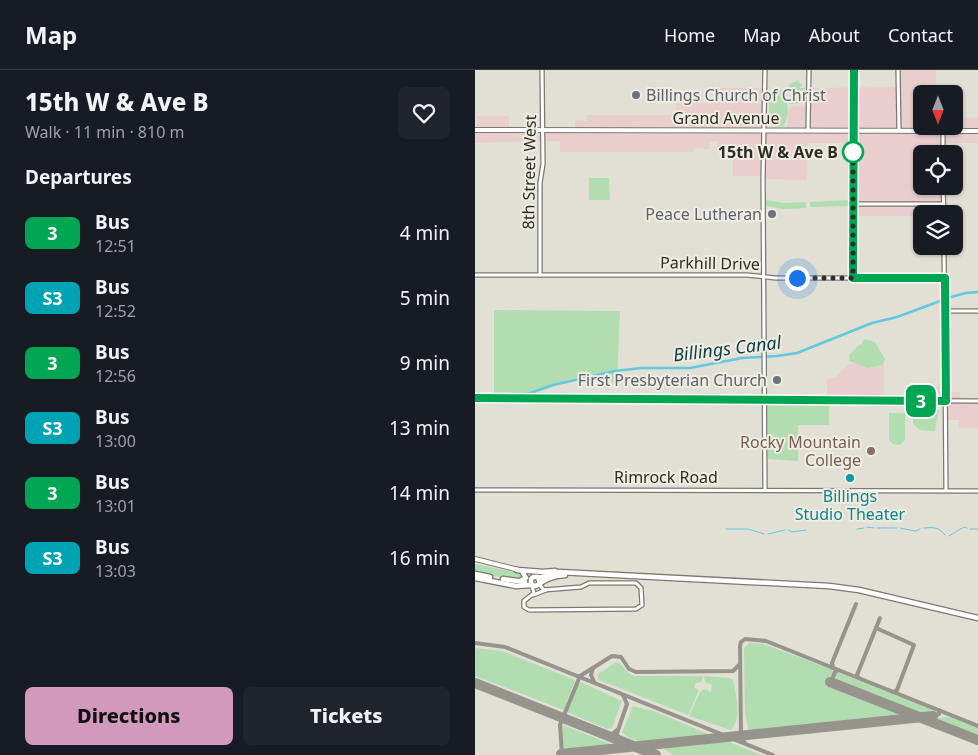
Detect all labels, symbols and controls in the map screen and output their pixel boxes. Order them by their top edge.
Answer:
text: Map [25,18,77,51]
text: Home [664,23,715,47]
text: Map [743,23,781,47]
text: About [809,23,860,47]
text: Contact [888,23,953,47]
place label: Billings Church of Christ [646,84,826,106]
text: 15th W & Ave B [25,85,209,118]
north arrow [913,85,963,135]
map controls [913,85,963,255]
button: heart [398,87,450,139]
marker: Billings Church of Christ [630,89,642,101]
street label: Grand Avenue [673,107,779,129]
street label: 8th Street West [517,114,541,230]
text: Walk · 11 min · 810 m [25,121,184,143]
place label: 15th W & Ave B [718,141,838,163]
marker: 15th W & Ave B [842,141,864,163]
button: locate [913,145,963,195]
text: Departures [25,164,132,190]
place label: Peace Lutheran [645,203,762,225]
button: layers [913,205,963,255]
marker: Peace Lutheran [766,208,778,220]
text: Bus [95,209,130,235]
text: 4 min [400,220,450,246]
text: 3 [47,221,58,245]
text: 12:51 [95,235,136,257]
street label: Parkhill Drive [660,251,760,275]
your location [785,266,810,291]
text: Bus [95,274,130,300]
text: 5 min [400,285,450,311]
text: S3 [42,286,63,310]
text: 12:52 [95,300,136,322]
water label: Billings Canal [672,329,783,367]
text: Bus [95,339,130,365]
text: 9 min [400,350,450,376]
text: 3 [47,351,58,375]
text: 12:56 [95,365,136,387]
place label: First Presbyterian Church [578,369,767,391]
marker: First Presbyterian Church [771,374,783,386]
line badge: 3 [905,385,937,417]
text: 3 [916,389,926,413]
text: Bus [95,404,130,430]
text: 13 min [389,415,450,441]
text: S3 [42,416,63,440]
text: 13:00 [95,430,136,452]
place label: Rocky Mountain College [740,431,861,471]
marker: Rocky Mountain College [865,445,877,457]
street label: Rimrock Road [614,466,718,488]
text: Bus [95,469,130,495]
marker: Billings Studio Theater [844,472,856,484]
text: 14 min [389,480,450,506]
text: 3 [47,481,58,505]
place label: Billings Studio Theater [795,485,906,525]
text: 13:01 [95,495,136,517]
text: Bus [95,534,130,560]
text: 16 min [389,545,450,571]
text: S3 [42,546,63,570]
text: 13:03 [95,560,136,582]
button: Directions [25,687,233,745]
button: Tickets [243,687,450,745]

